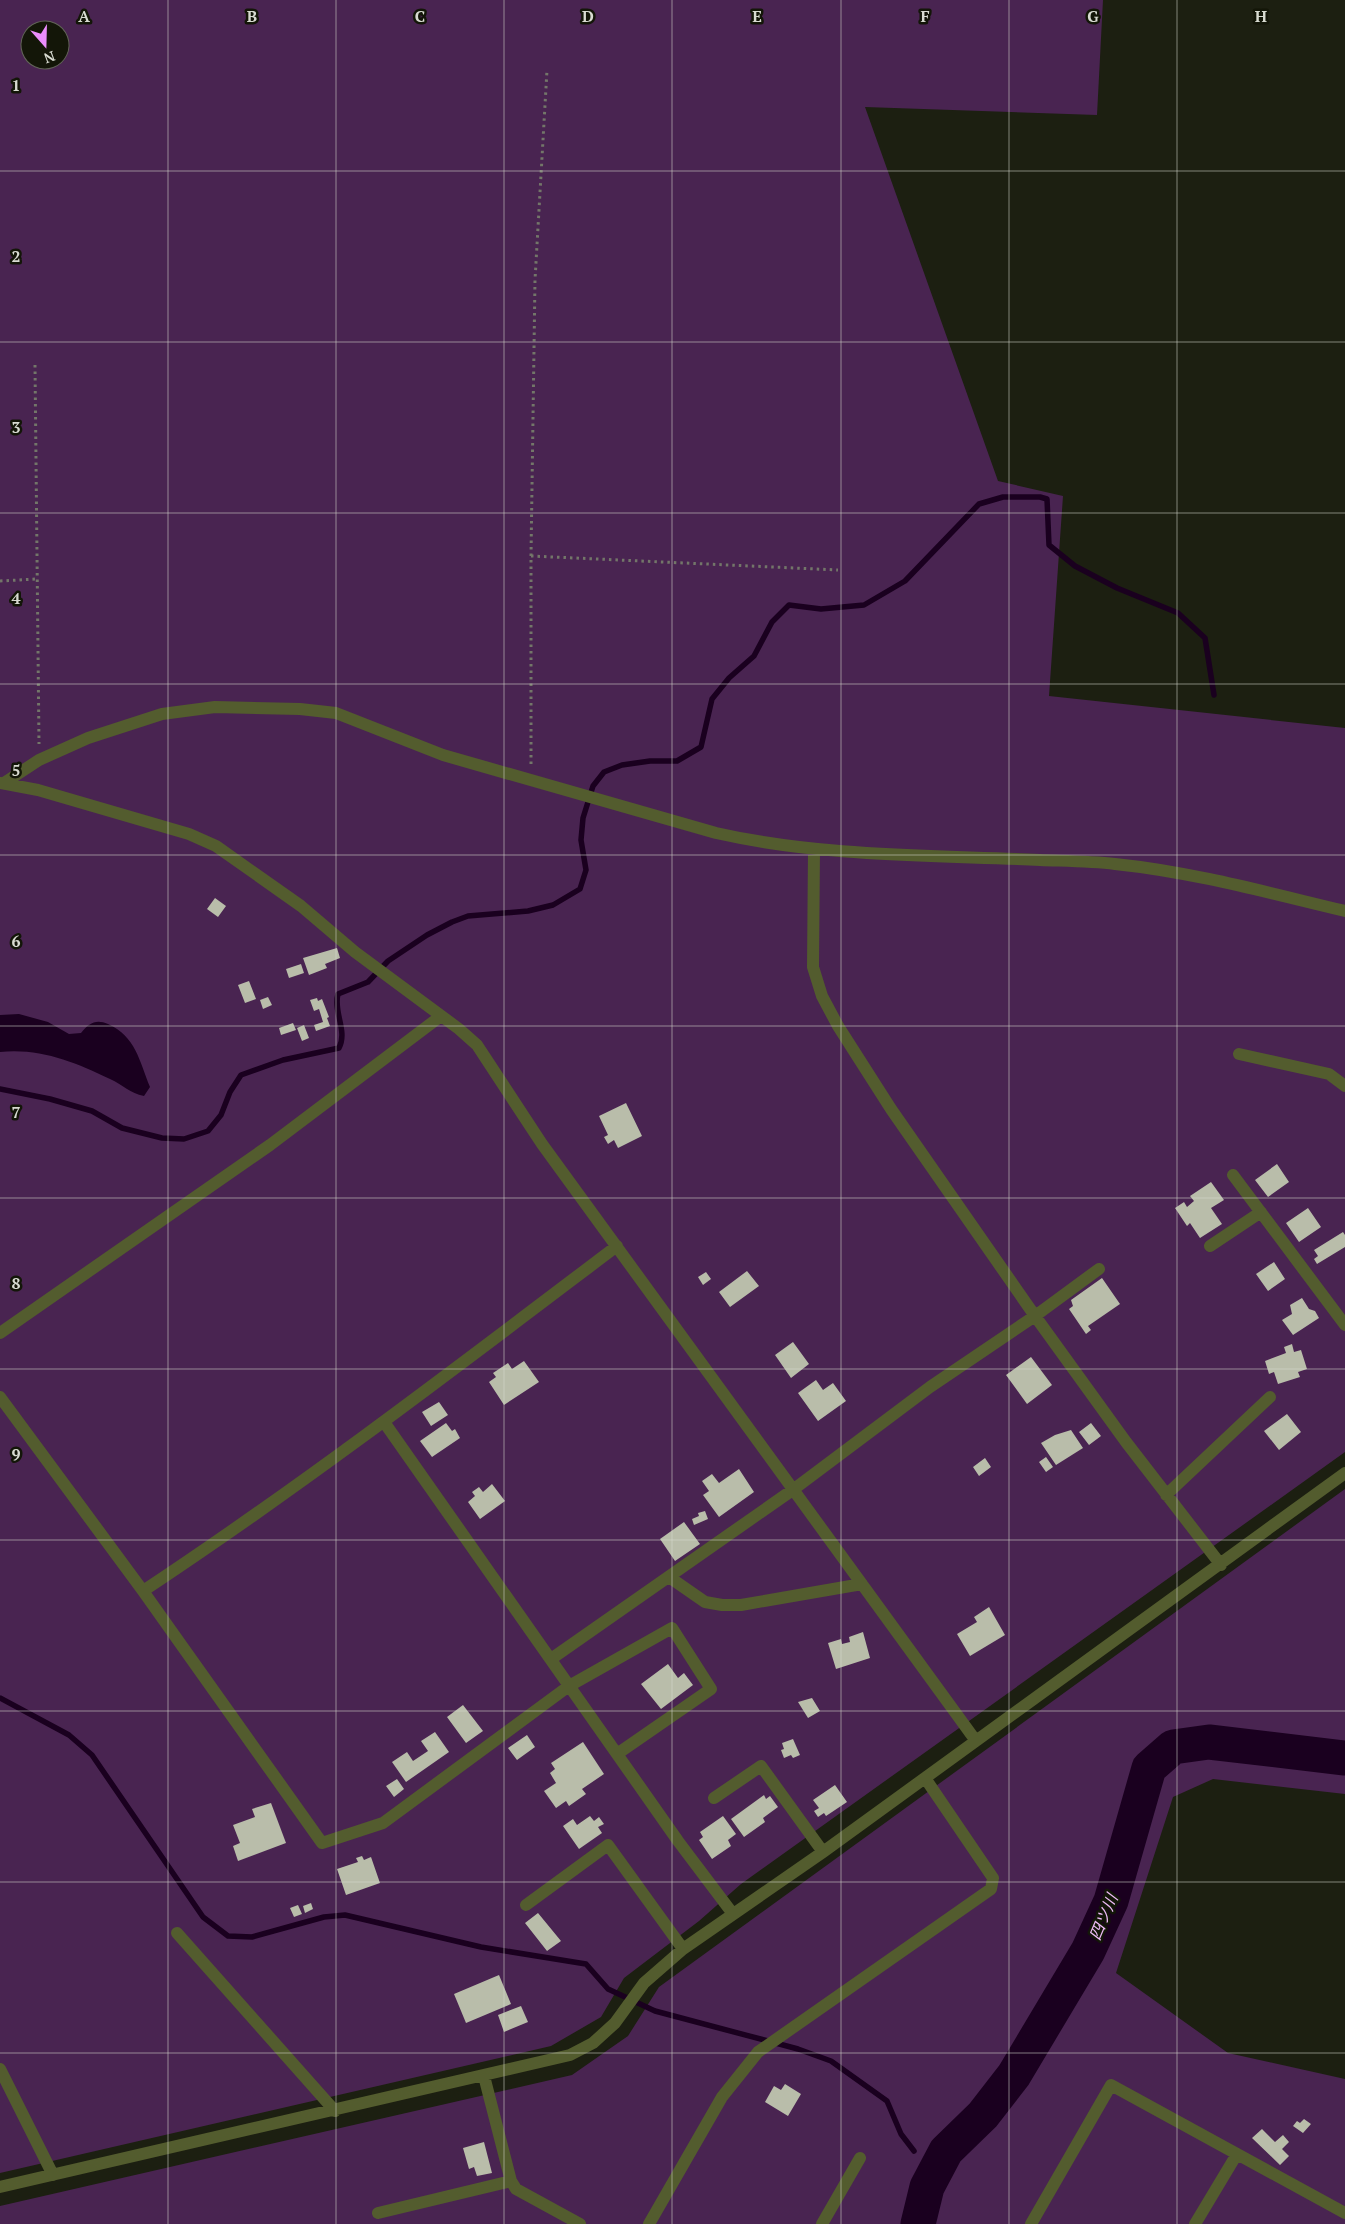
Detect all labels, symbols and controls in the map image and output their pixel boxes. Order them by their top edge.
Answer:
text: A [78,5,90,27]
text: B [247,5,257,27]
text: C [415,5,425,27]
text: D [582,5,594,27]
text: E [752,5,762,27]
text: F [920,5,930,27]
text: G [1087,5,1099,27]
text: H [1255,5,1267,27]
north arrow [20,20,70,70]
text: N [41,47,58,69]
text: 1 [11,74,21,96]
text: 2 [11,245,21,267]
text: 3 [11,416,21,438]
text: 4 [11,587,21,609]
text: 5 [11,759,21,781]
text: 6 [11,930,21,952]
text: 7 [11,1101,21,1123]
text: 8 [11,1272,21,1294]
text: 9 [11,1443,21,1465]
water label: 四ツ川 [1083,1889,1123,1943]

